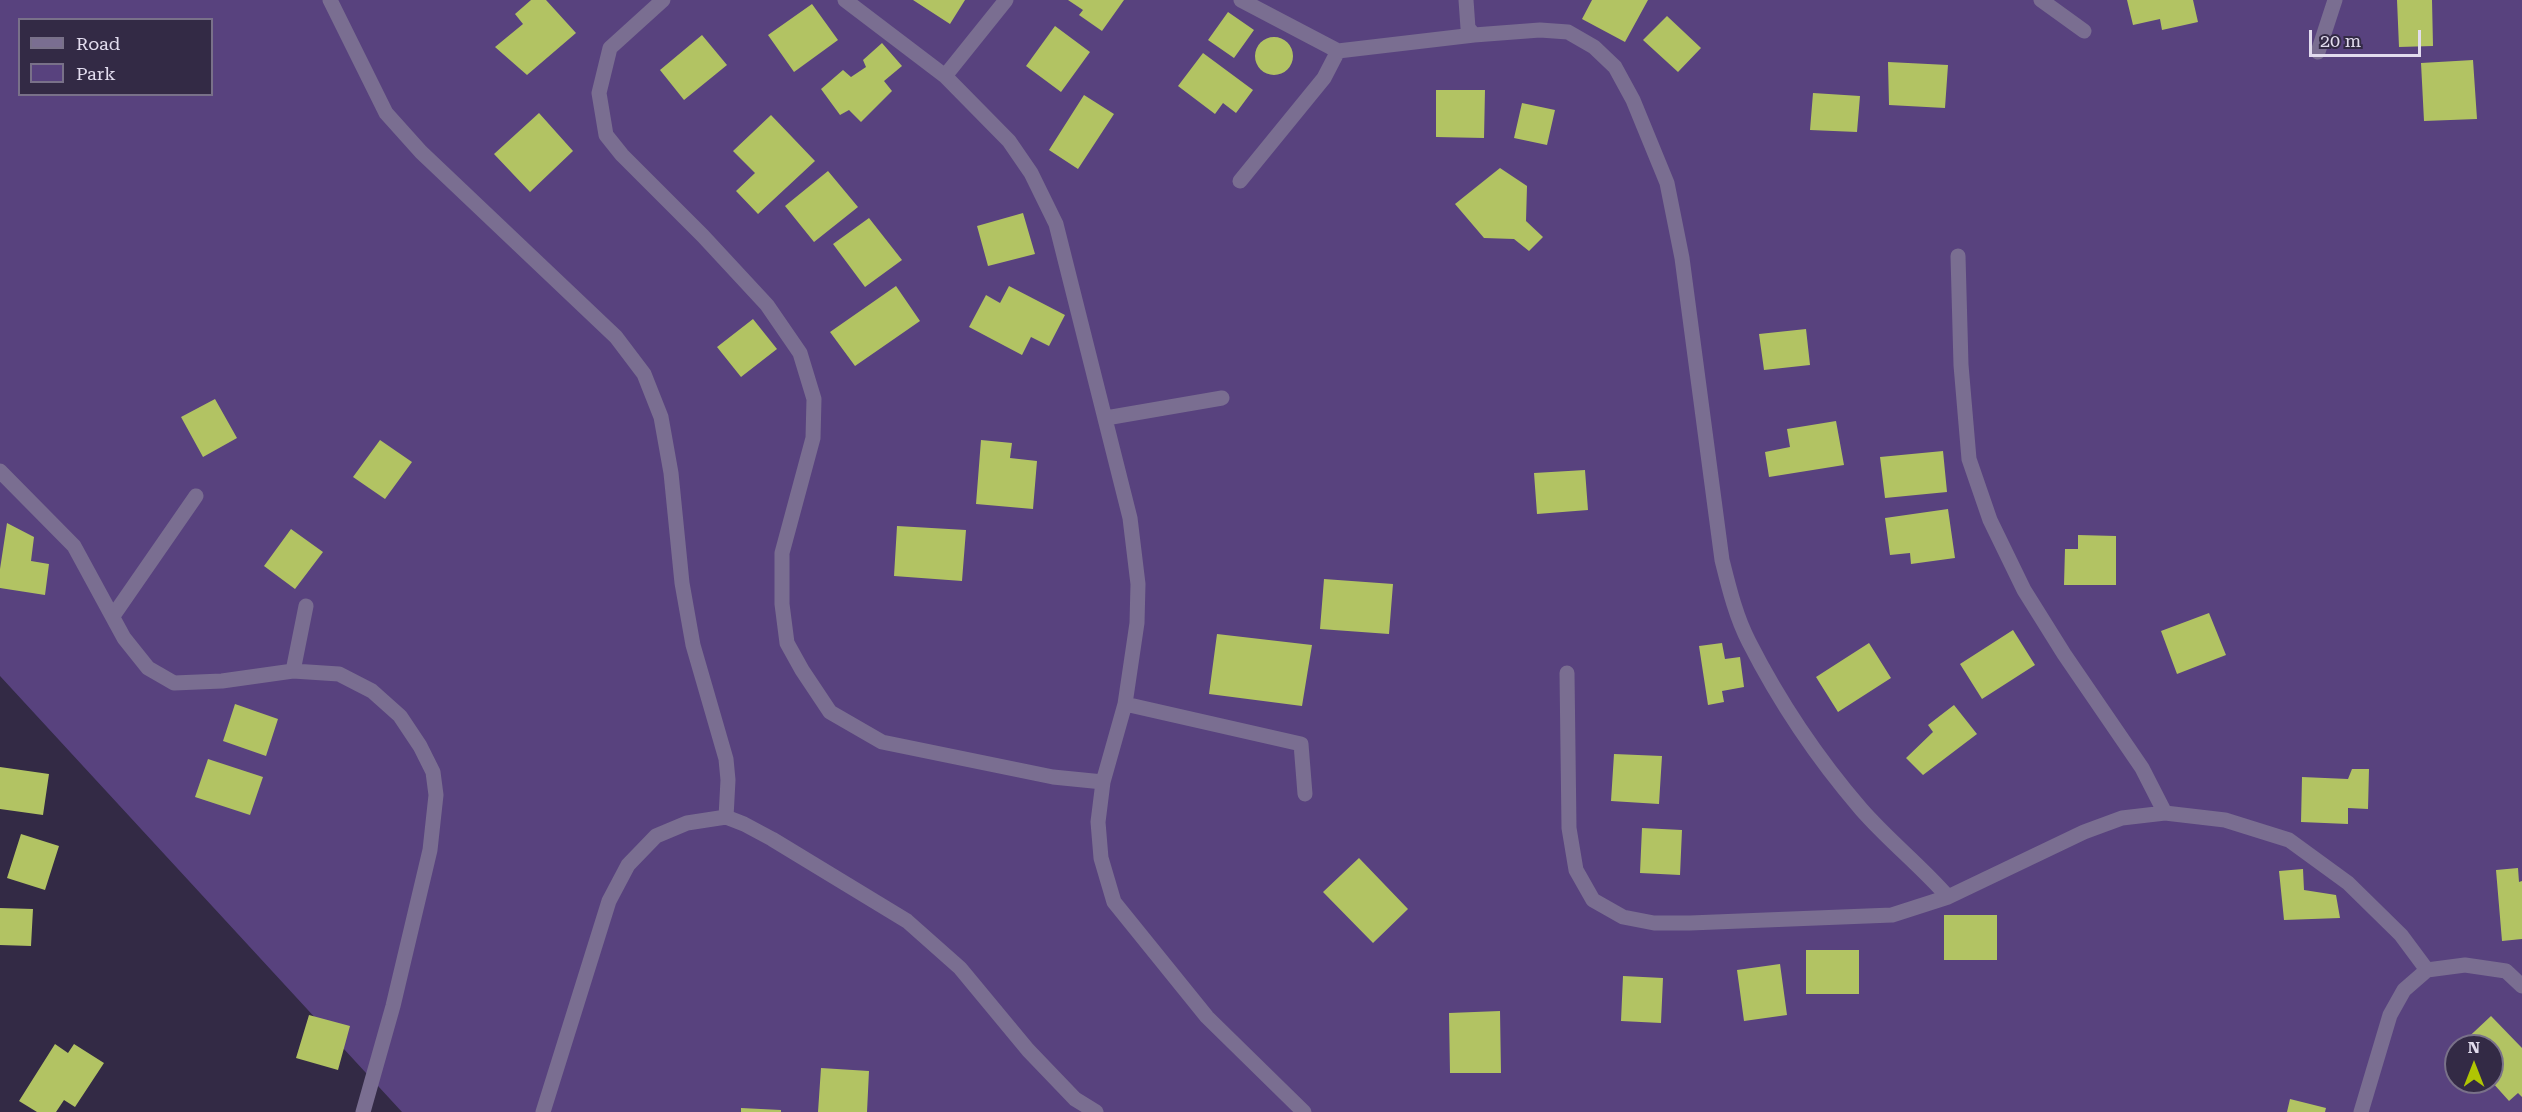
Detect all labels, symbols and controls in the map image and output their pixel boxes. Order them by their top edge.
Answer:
legend [18,18,213,96]
scale bar [2312,18,2424,56]
text: 20 m [2320,30,2361,51]
text: Road [76,33,120,54]
text: Park [76,63,116,84]
north arrow [2444,1034,2504,1094]
text: N [2468,1038,2480,1057]

